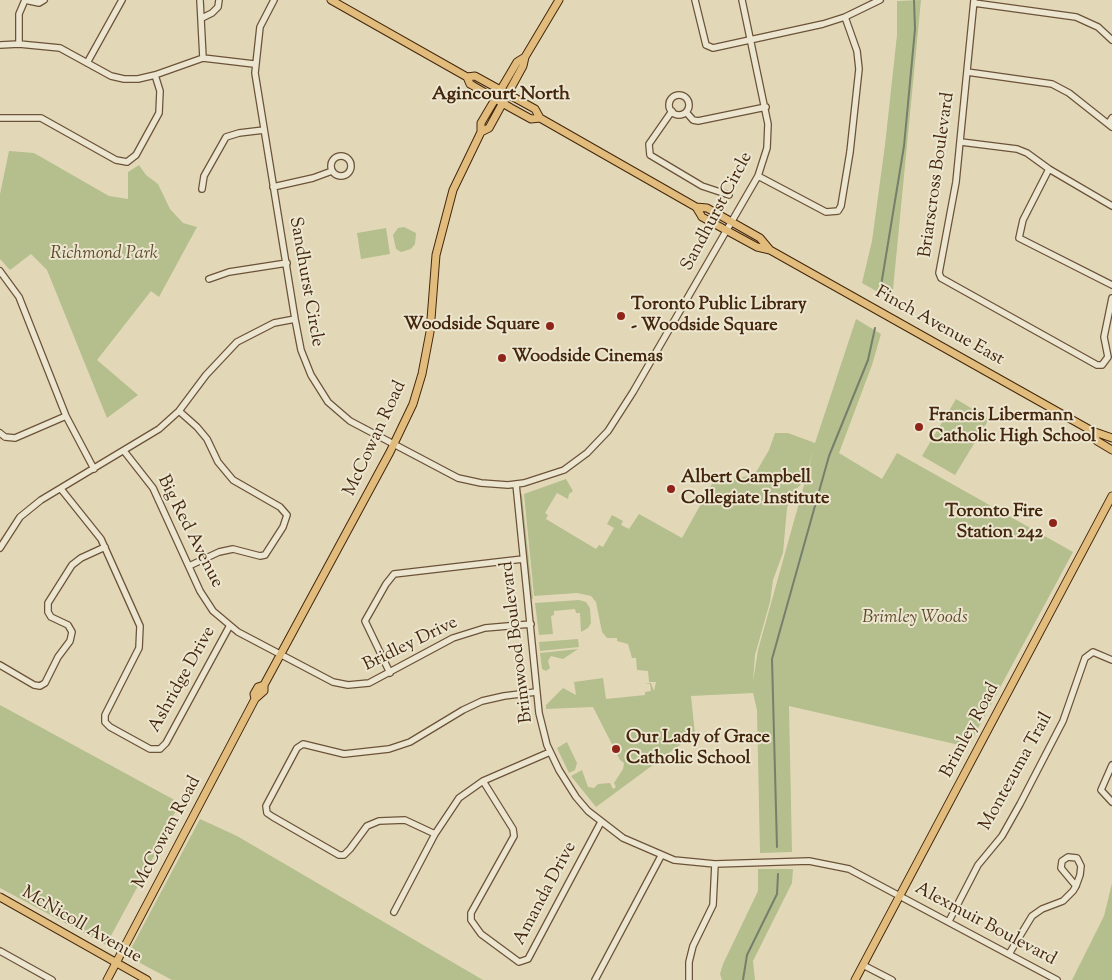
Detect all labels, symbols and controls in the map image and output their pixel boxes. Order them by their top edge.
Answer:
district label: Agincourt North [432,85,570,107]
street label: Briarscross Boulevard [916,91,960,259]
street label: Sandhurst Circle [678,149,758,275]
street label: Sandhurst Circle [283,215,327,349]
park label: Richmond Park [50,244,158,266]
street label: Finch Avenue East [871,283,1007,371]
place label: Toronto Public Library - Woodside Square [631,295,807,338]
marker: Toronto Public Library - Woodside Square [615,310,627,322]
place label: Woodside Square [403,315,540,337]
marker: Woodside Square [544,320,556,332]
place label: Woodside Cinemas [512,347,663,369]
marker: Woodside Cinemas [496,352,508,364]
street label: McCowan Road [340,378,412,500]
place label: Francis Libermann Catholic High School [929,406,1096,448]
marker: Francis Libermann Catholic High School [913,421,925,433]
place label: Albert Campbell Collegiate Institute [681,468,829,510]
street label: Big Red Avenue [151,472,227,592]
marker: Albert Campbell Collegiate Institute [665,483,677,495]
place label: Toronto Fire Station 242 [945,502,1043,544]
marker: Toronto Fire Station 242 [1047,517,1059,529]
street label: Brimwood Boulevard [497,560,539,724]
park label: Brimley Woods [862,608,968,630]
street label: Bridley Drive [360,613,462,677]
street label: Ashridge Drive [145,623,221,737]
street label: Brimley Road [937,680,1005,782]
street label: Montezuma Trail [976,709,1058,835]
place label: Our Lady of Grace Catholic School [626,728,770,771]
marker: Our Lady of Grace Catholic School [610,743,622,755]
street label: McCowan Road [129,773,207,893]
street label: Amanda Drive [510,839,582,949]
street label: Alexmuir Boulevard [911,879,1059,971]
street label: McNicoll Avenue [17,883,145,969]

